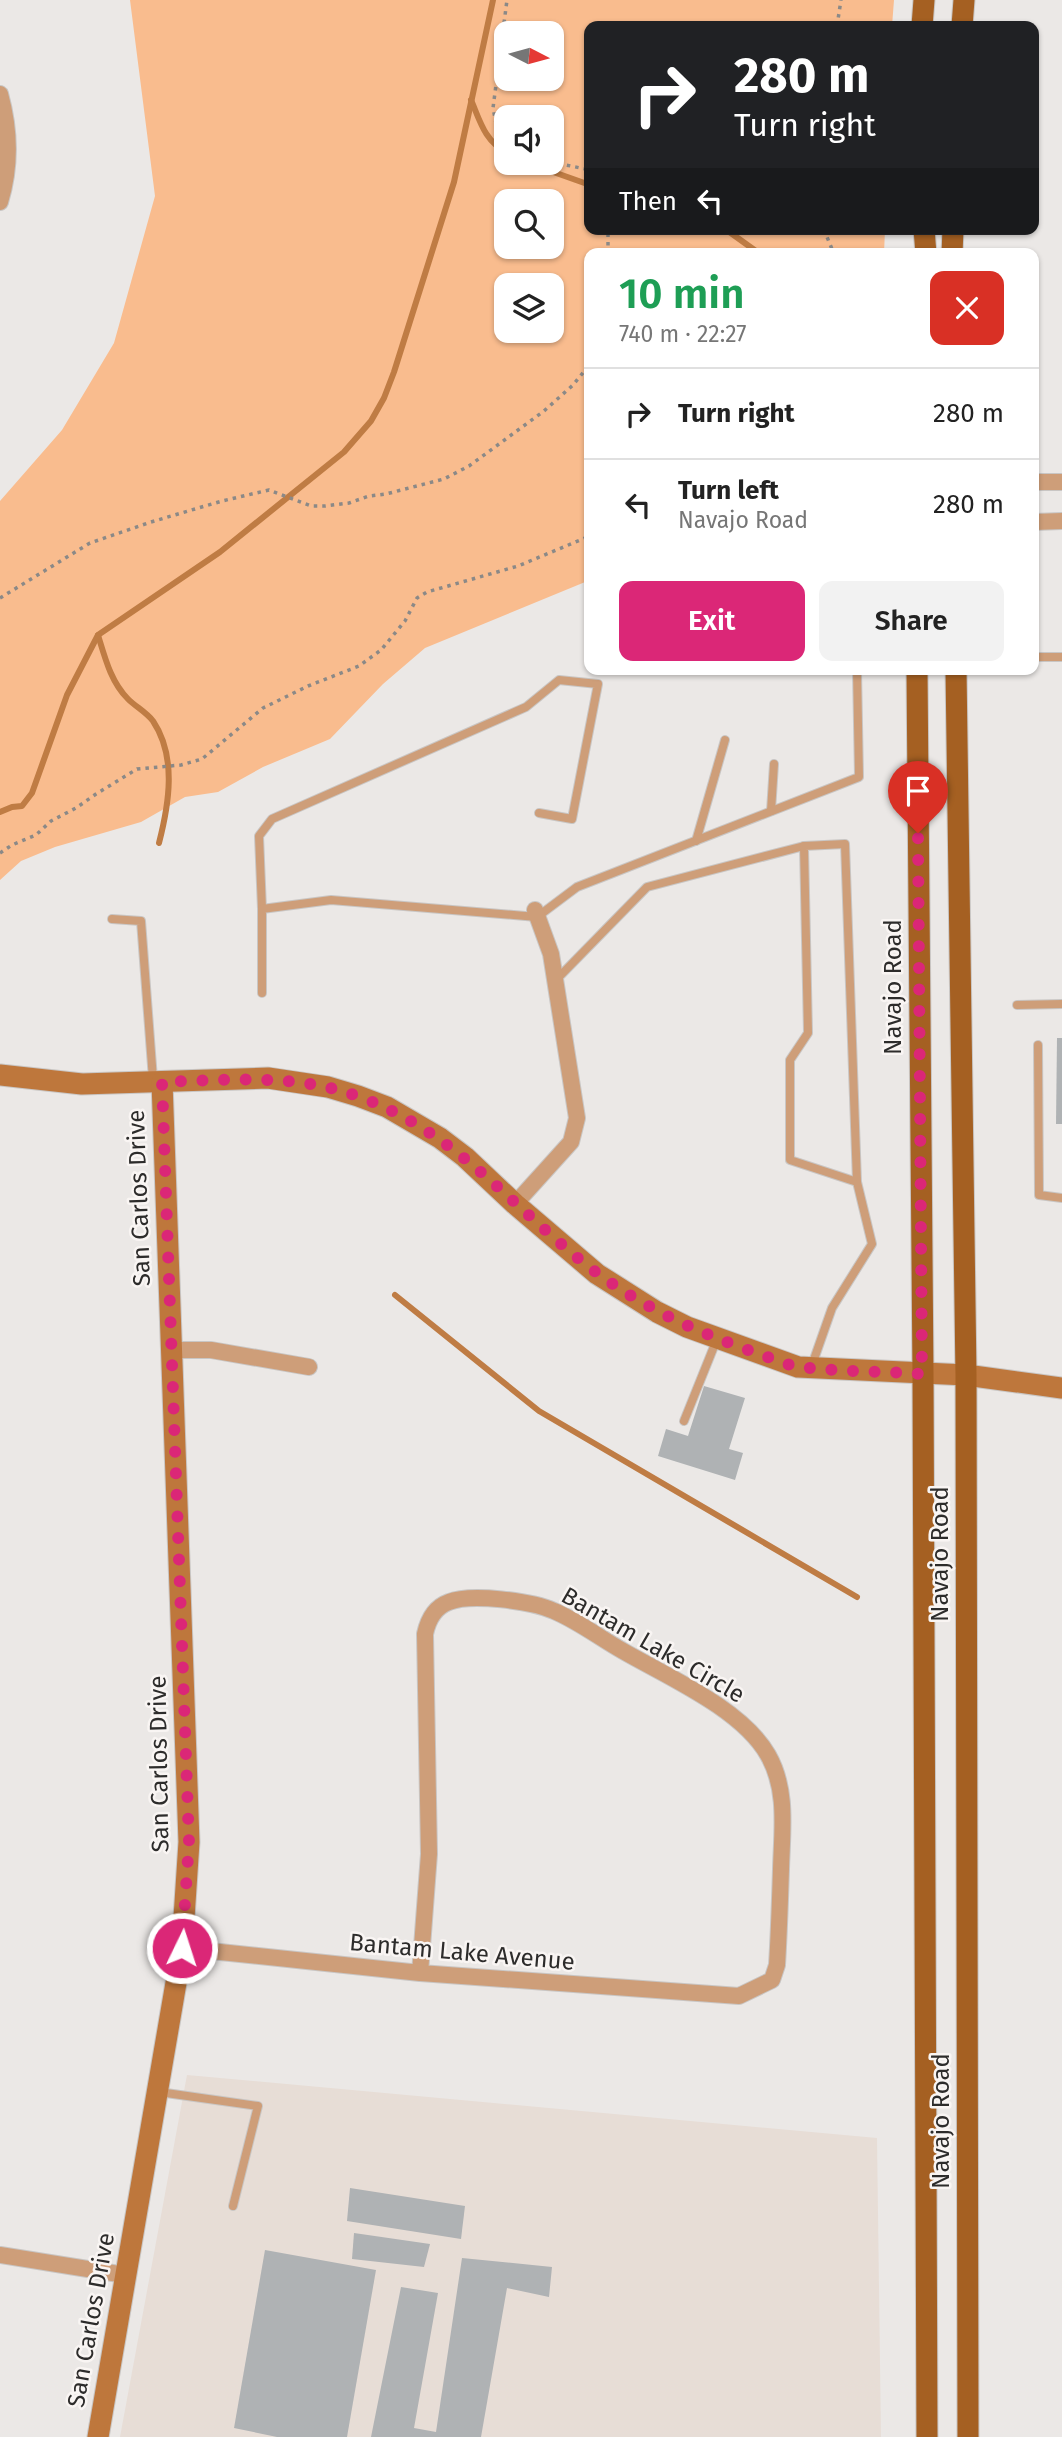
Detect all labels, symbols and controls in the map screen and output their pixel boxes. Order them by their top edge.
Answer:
north arrow [494,21,564,91]
map controls [494,21,564,343]
text: 280 m [734,46,870,105]
icon: right [619,49,710,140]
button: sound [494,105,564,175]
text: Turn right [734,106,876,144]
icon: left [691,182,729,220]
text: Then [619,186,677,217]
button: search [494,189,564,259]
text: 10 min [619,269,745,319]
button: close [930,271,1004,345]
button: layers [494,273,564,343]
text: 740 m · 22:27 [619,320,747,348]
icon: right [619,395,657,433]
text: Turn right [678,398,795,429]
text: 280 m [933,398,1004,429]
text: Turn left [678,475,779,506]
icon: left [619,486,657,524]
text: 280 m [933,489,1004,520]
text: Navajo Road [678,506,808,534]
button: Exit [619,581,805,661]
button: Share [819,581,1004,661]
pin [888,761,948,833]
icon: arrive [899,772,937,810]
street label: Navajo Road [879,919,907,1055]
street label: San Carlos Drive [122,1109,156,1287]
street label: Navajo Road [926,1486,954,1622]
street label: Bantam Lake Circle [557,1581,749,1709]
street label: San Carlos Drive [143,1675,175,1853]
position arrow [145,1911,219,1985]
street label: Bantam Lake Avenue [348,1928,576,1976]
street label: Navajo Road [927,2053,955,2189]
street label: San Carlos Drive [62,2230,120,2410]

